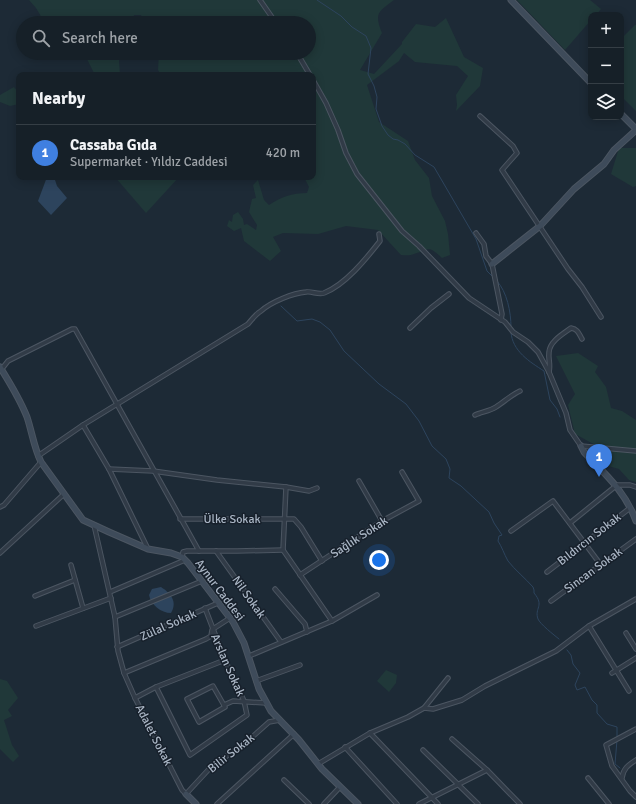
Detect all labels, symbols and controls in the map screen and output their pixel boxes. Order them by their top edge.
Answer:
map controls [588,12,624,120]
button: + [588,12,624,48]
search box [16,16,316,60]
icon: search [30,27,52,49]
text: Search here [62,29,138,47]
button: − [588,48,624,84]
button: layers [588,84,624,120]
text: Nearby [32,88,85,109]
text: Cassaba Gıda [70,136,157,154]
text: 1 [41,145,49,161]
text: 420 m [266,145,300,161]
text: Supermarket · Yıldız Caddesi [70,154,228,170]
pin: 1 [586,444,612,477]
street label: Bıldırcın Sokak [554,510,624,569]
street label: Ülke Sokak [203,512,261,527]
street label: Sağlık Sokak [328,513,391,562]
street label: Sincan Sokak [561,544,625,597]
your location [369,550,389,570]
street label: Aynur Caddesi [192,556,248,624]
street label: Nil Sokak [229,573,269,621]
street label: Zülal Sokak [138,606,199,644]
street label: Arslan Sokak [207,632,248,699]
street label: Adalet Sokak [132,702,175,768]
street label: Bilir Sokak [205,730,258,776]

